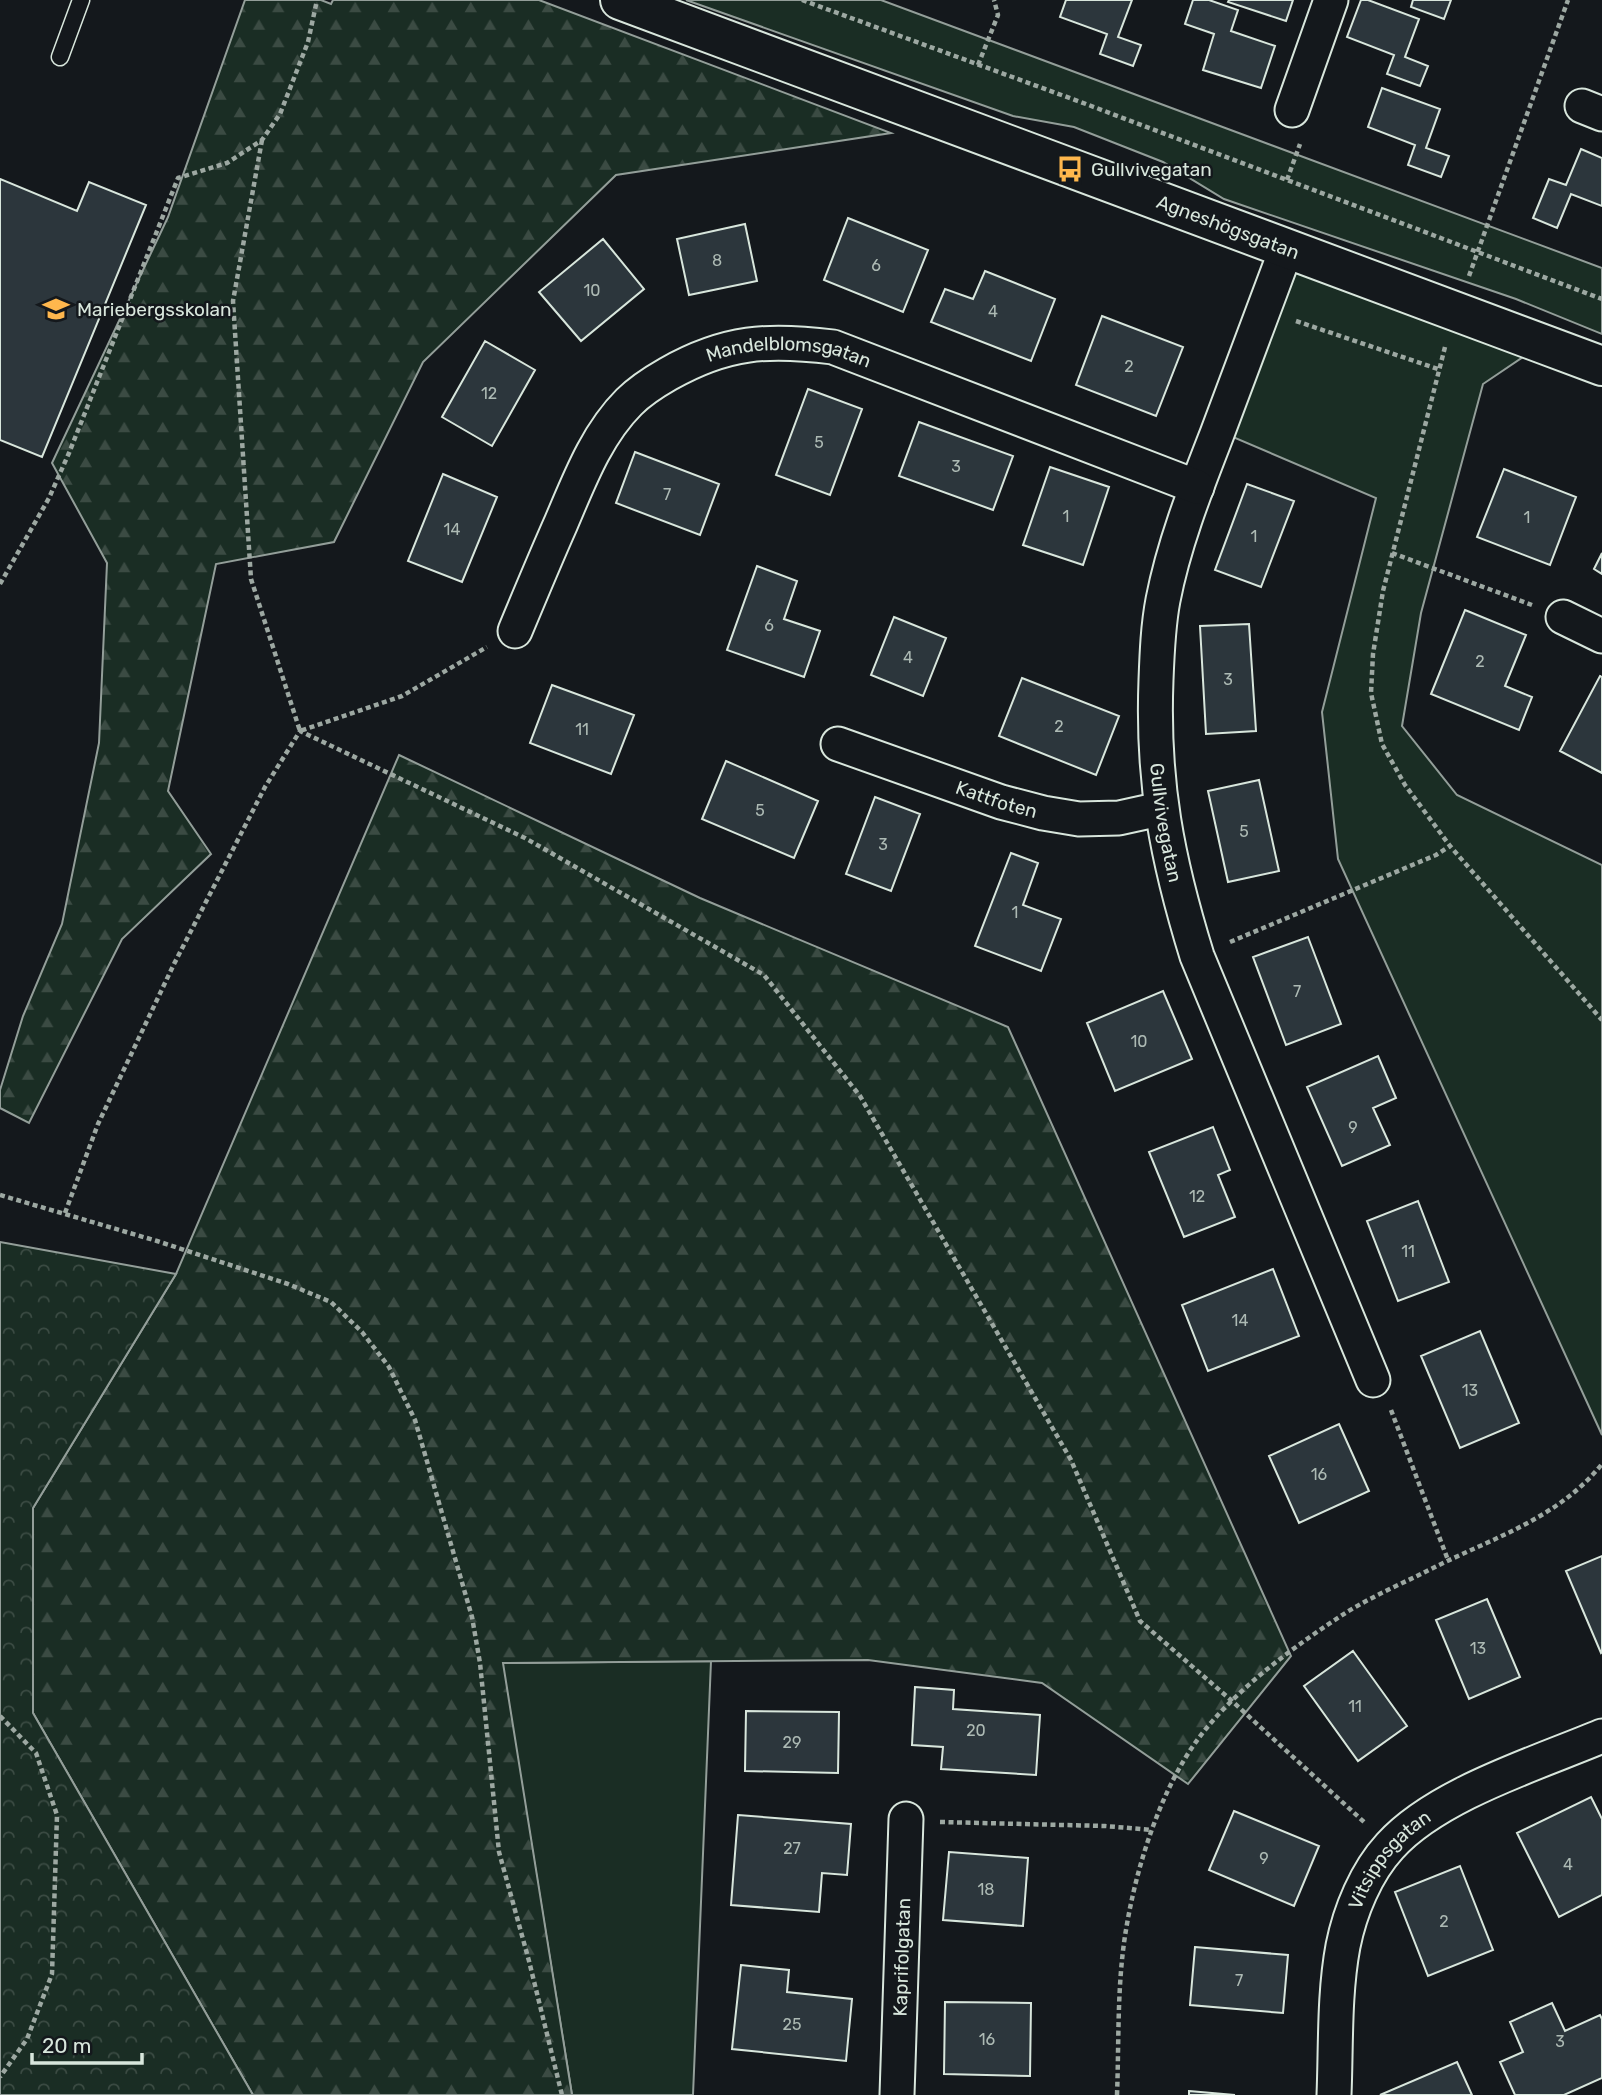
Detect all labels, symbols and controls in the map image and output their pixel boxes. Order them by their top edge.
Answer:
bus stop icon: Gullvivegatan [1055,154,1085,184]
place label: Gullvivegatan [1091,158,1212,181]
street label: Agneshögsgatan [1154,190,1303,264]
house number: 8 [712,251,722,270]
house number: 6 [871,256,881,275]
house number: 10 [583,281,601,300]
school or university icon: Mariebergsskolan [41,294,71,324]
place label: Mariebergsskolan [77,298,232,321]
house number: 4 [988,302,998,321]
street label: Mandelblomsgatan [703,332,875,372]
house number: 2 [1124,357,1134,376]
house number: 12 [481,384,497,403]
house number: 5 [814,433,824,452]
house number: 3 [951,457,961,476]
house number: 7 [663,485,671,504]
house number: 1 [1063,507,1069,526]
house number: 1 [1524,508,1530,527]
house number: 14 [444,520,460,539]
house number: 1 [1251,527,1257,546]
house number: 6 [764,616,774,635]
house number: 4 [903,648,913,667]
house number: 2 [1475,652,1485,671]
house number: 3 [1223,670,1233,689]
house number: 2 [1054,717,1064,736]
house number: 11 [575,720,589,739]
street label: Gullvivegatan [1146,762,1187,885]
street label: Kattfoten [953,775,1040,823]
house number: 5 [755,801,765,820]
house number: 5 [1239,822,1249,841]
house number: 3 [878,835,888,854]
house number: 1 [1012,903,1018,922]
house number: 7 [1293,982,1301,1001]
house number: 10 [1130,1032,1148,1051]
house number: 9 [1348,1118,1358,1137]
house number: 12 [1189,1187,1205,1206]
house number: 11 [1401,1242,1415,1261]
house number: 14 [1232,1311,1248,1330]
house number: 13 [1462,1381,1478,1400]
house number: 16 [1311,1465,1328,1484]
house number: 13 [1470,1639,1486,1658]
house number: 11 [1348,1697,1362,1716]
house number: 20 [966,1721,986,1740]
house number: 29 [783,1733,801,1752]
street label: Vitsippsgatan [1343,1805,1435,1912]
house number: 27 [783,1839,801,1858]
house number: 9 [1259,1849,1269,1868]
house number: 4 [1563,1855,1573,1874]
house number: 18 [977,1880,995,1899]
street label: Kaprifolgatan [888,1897,915,2017]
house number: 2 [1439,1912,1449,1931]
house number: 7 [1235,1971,1243,1990]
house number: 25 [783,2015,801,2034]
scale bar [32,2022,142,2066]
house number: 16 [979,2030,996,2049]
house number: 3 [1555,2032,1565,2051]
text: 20 m [42,2033,91,2058]

